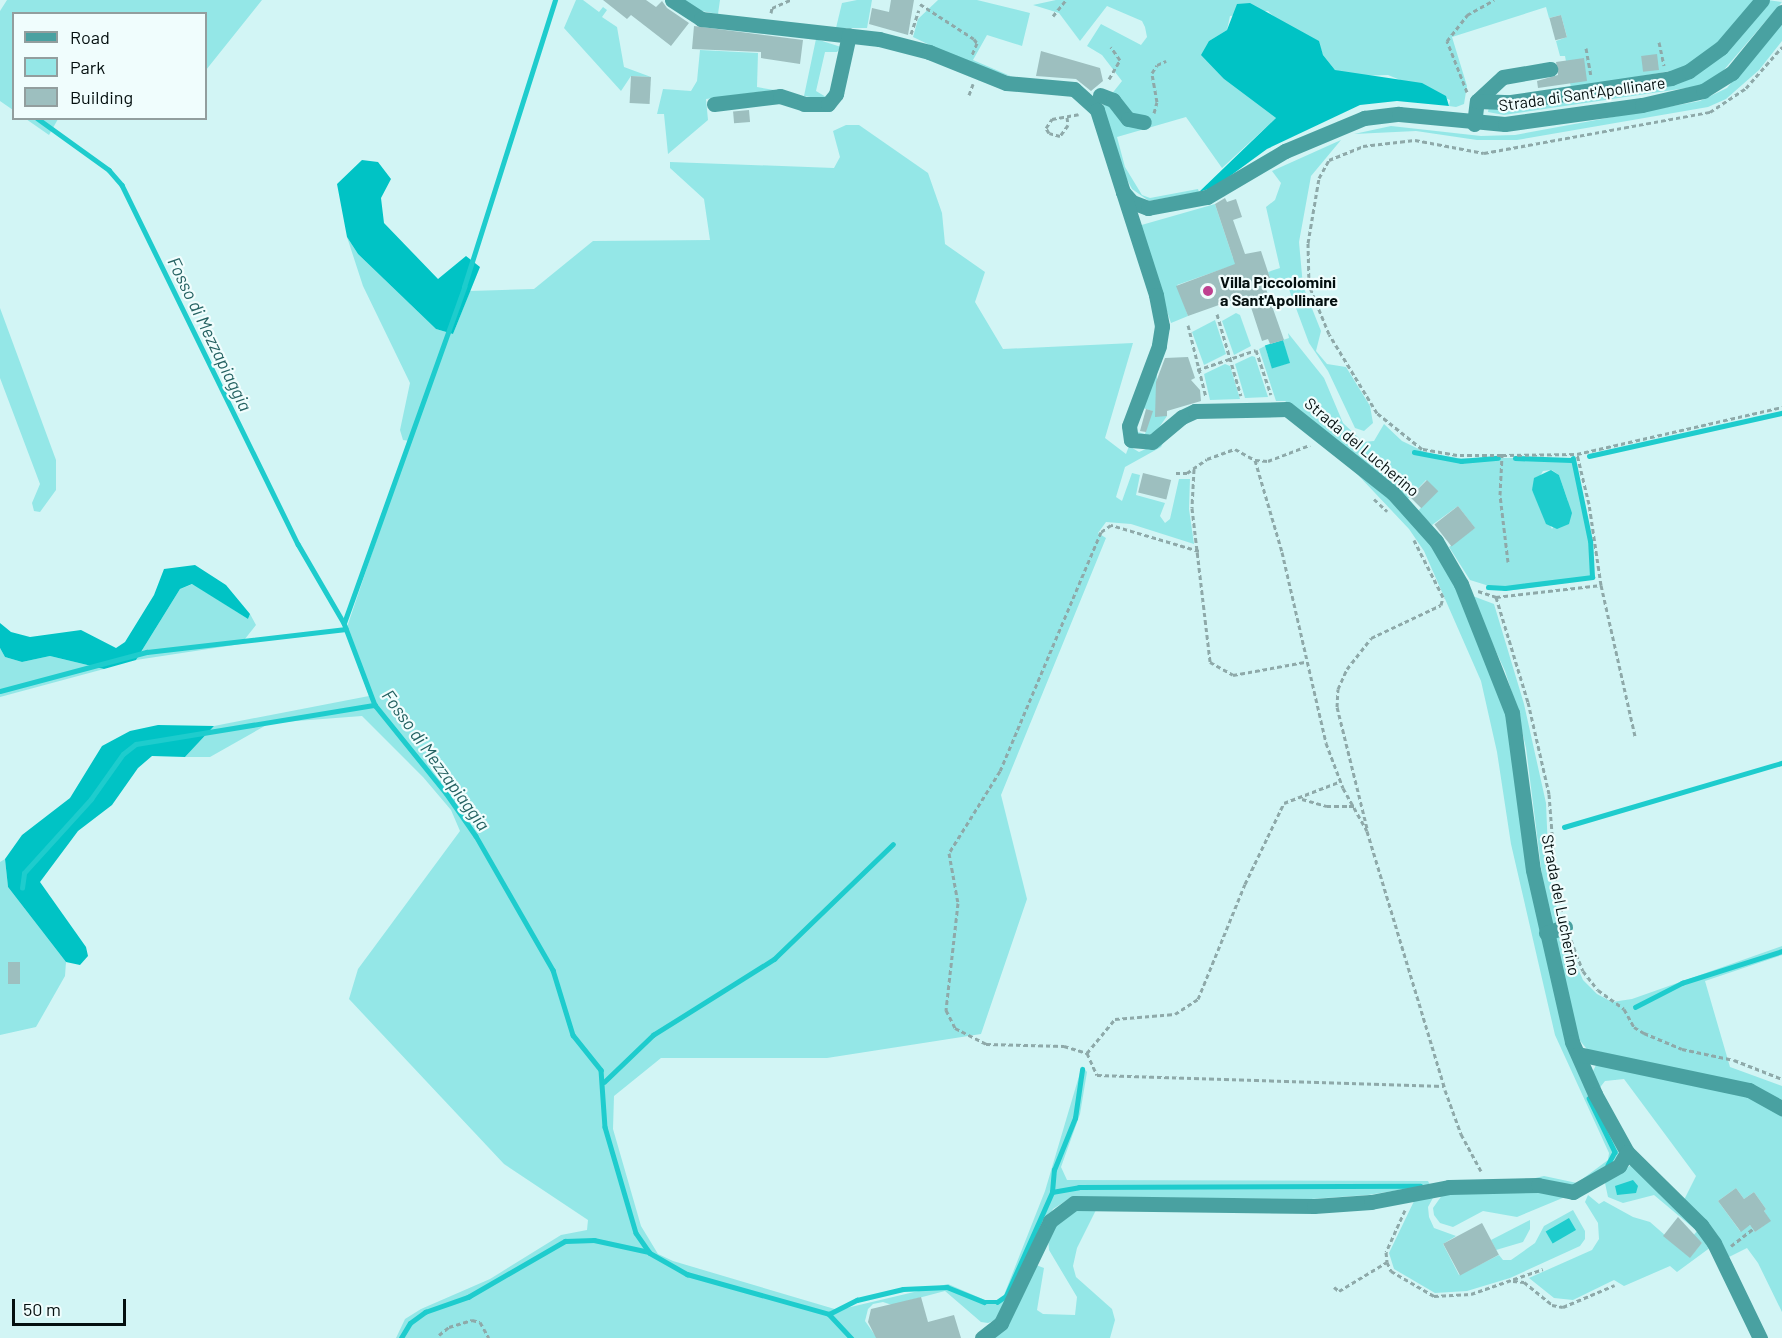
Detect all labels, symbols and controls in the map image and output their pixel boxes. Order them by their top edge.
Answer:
legend [12,12,207,120]
text: Road [70,26,110,48]
text: Park [70,56,105,78]
street label: Strada di Sant'Apollinare [1497,73,1667,115]
text: Building [70,86,133,108]
water label: Fosso di Mezzapiaggia [163,253,257,415]
place label: Villa Piccolomini a Sant'Apollinare [1220,272,1338,310]
marker: Villa Piccolomini a Sant'Apollinare [1201,284,1215,298]
street label: Strada del Lucherino [1301,394,1423,500]
water label: Fosso di Mezzapiaggia [378,685,494,835]
street label: Strada del Lucherino [1538,833,1584,977]
scale bar [15,1287,129,1325]
text: 50 m [23,1298,61,1320]

